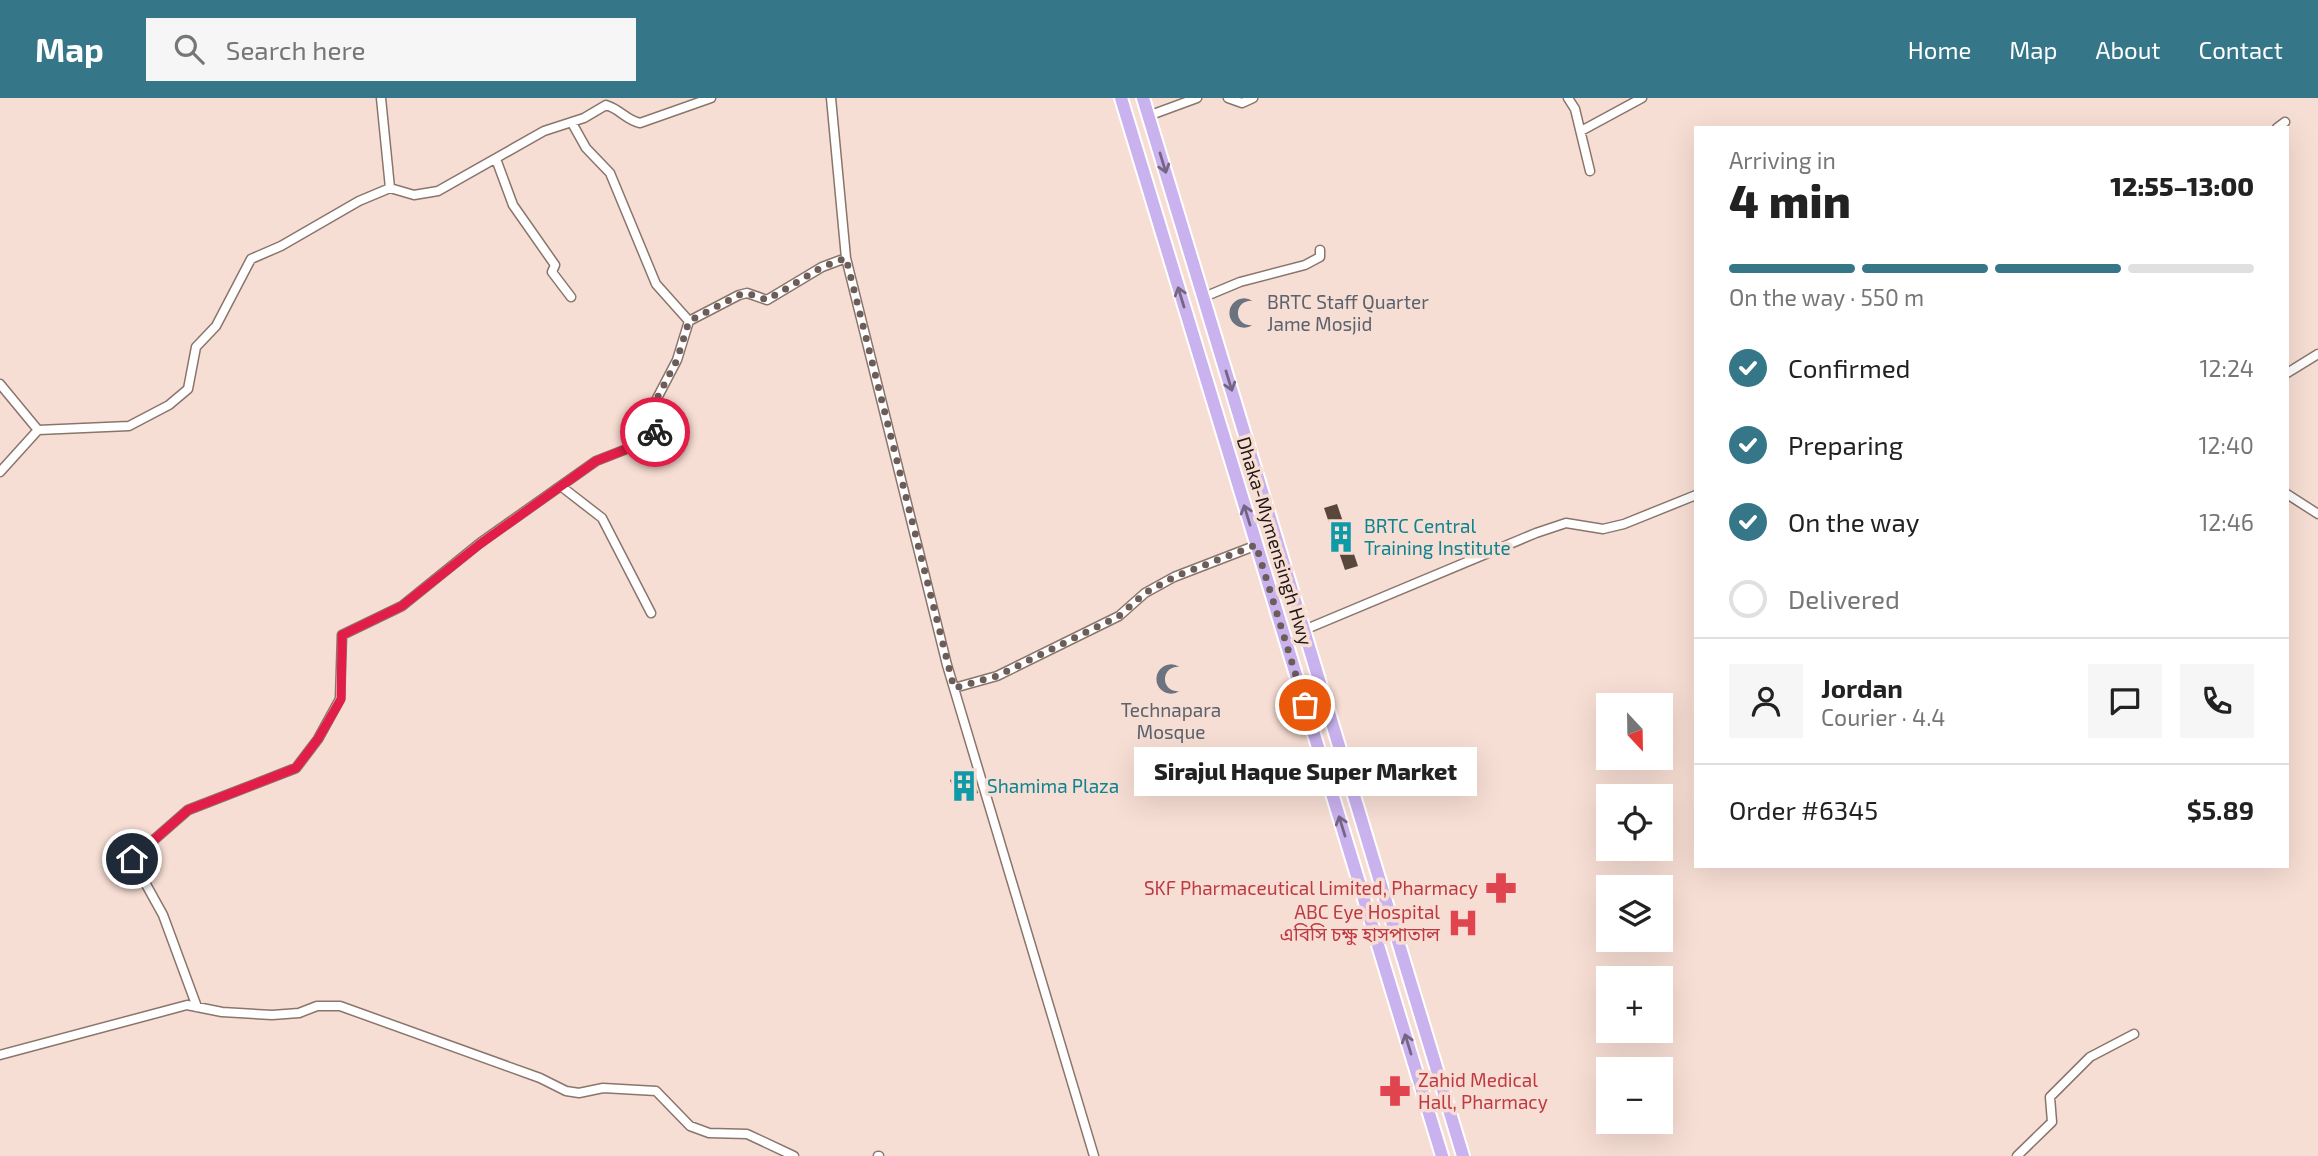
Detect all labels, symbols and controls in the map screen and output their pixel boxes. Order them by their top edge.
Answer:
search box [146,18,636,81]
text: Map [35,29,104,69]
icon: search [170,30,208,68]
text: Search here [226,34,365,65]
text: Home [1908,35,1971,64]
text: Map [2009,35,2057,64]
text: About [2095,35,2161,64]
text: Contact [2199,35,2283,64]
text: Arriving in [1729,146,1836,174]
one-way arrow [1157,152,1170,174]
text: 12:55–13:00 [2110,170,2254,201]
text: 4 min [1729,172,1851,227]
text: On the way · 550 m [1729,283,1924,311]
one-way arrow [1174,286,1187,308]
place label: BRTC Staff Quarter Jame Mosjid [1267,290,1429,335]
mosque icon: BRTC Staff Quarter Jame Mosjid [1227,296,1261,330]
icon: check [1729,349,1767,387]
text: Confirmed [1788,352,1911,383]
text: 12:24 [2199,354,2254,382]
one-way arrow [1224,370,1237,392]
courier [620,397,690,467]
icon: bike [636,413,674,451]
icon: check [1729,426,1767,464]
text: Preparing [1788,429,1903,460]
text: 12:40 [2198,431,2254,459]
street label: Dhaka-Mymensingh Hwy [1233,434,1318,648]
icon: check [1729,503,1767,541]
one-way arrow [1240,504,1253,526]
text: On the way [1788,506,1919,537]
text: 12:46 [2199,508,2254,536]
place label: BRTC Central Training Institute [1364,514,1511,559]
building icon: BRTC Central Training Institute [1324,520,1358,554]
text: Delivered [1788,583,1900,614]
mosque icon: Technapara Mosque [1154,662,1188,696]
button: person [1729,664,1803,738]
button: chat [2088,664,2162,738]
button: phone [2180,664,2254,738]
text: Jordan [1821,672,1903,703]
pin [1275,675,1335,735]
icon: bag [1286,686,1324,724]
north arrow [1596,693,1673,770]
map controls [1596,693,1673,1134]
place label: Technapara Mosque [1121,698,1221,743]
text: Courier · 4.4 [1821,703,1945,731]
callout: Sirajul Haque Super Market [1134,747,1476,796]
text: Sirajul Haque Super Market [1154,757,1457,785]
building icon: Shamima Plaza [947,769,981,803]
place label: Shamima Plaza [987,774,1119,797]
button: locate [1596,784,1673,861]
text: Order #6345 [1729,794,1878,825]
text: $5.89 [2187,794,2254,825]
one-way arrow [1334,815,1347,837]
pin [102,829,162,889]
icon: home [113,840,151,878]
pharmacy icon: SKF Pharmaceutical Limited, Pharmacy [1484,871,1518,905]
button: layers [1596,875,1673,952]
place label: SKF Pharmaceutical Limited, Pharmacy [1144,876,1478,899]
place label: ABC Eye Hospital এবিসি চক্ষু হাসপাতাল [1280,900,1441,946]
hospital icon: ABC Eye Hospital এবিসি চক্ষু হাসপাতাল [1446,906,1480,940]
button: + [1596,966,1673,1043]
one-way arrow [1400,1033,1413,1055]
button: − [1596,1057,1673,1134]
place label: Zahid Medical Hall, Pharmacy [1418,1068,1548,1113]
pharmacy icon: Zahid Medical Hall, Pharmacy [1378,1074,1412,1108]

